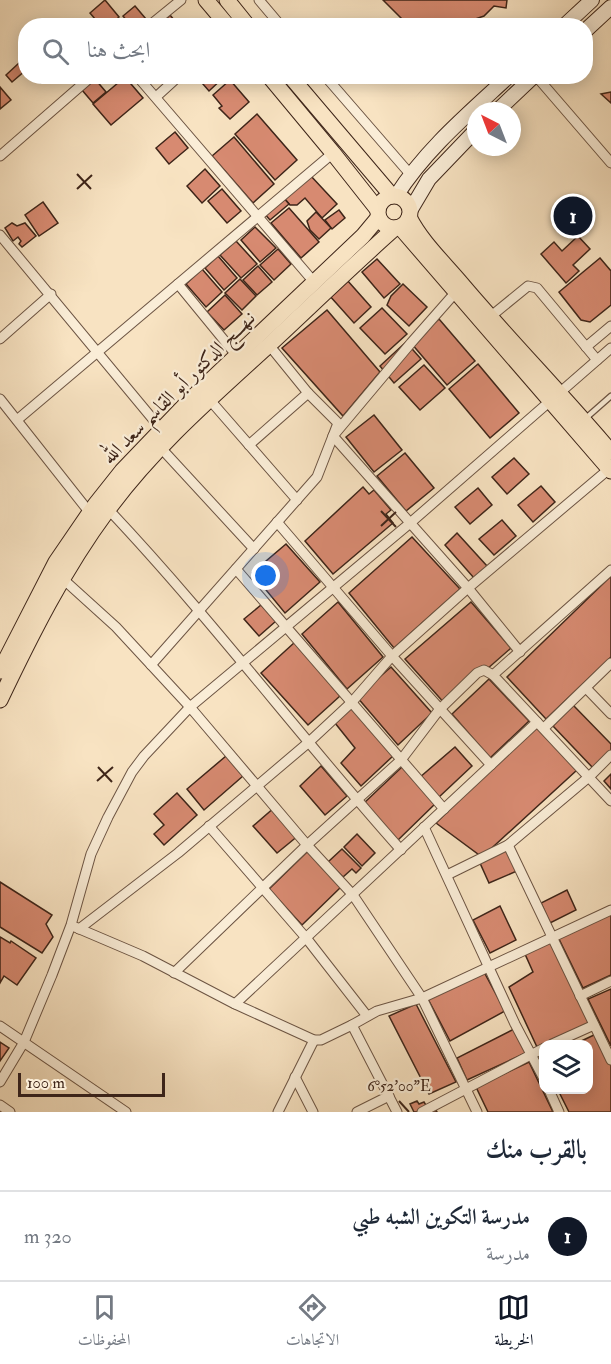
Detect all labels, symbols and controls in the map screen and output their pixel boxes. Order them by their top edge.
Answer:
search box [18,18,593,84]
icon: search [39,35,72,68]
text: ابحث هنا [87,36,150,64]
north arrow [467,102,521,156]
pin: 1 [554,194,592,238]
street label: نـهـــج الدكتور أبو القاسم سعد الله [94,303,265,474]
your location [251,561,280,590]
map controls [539,1040,593,1094]
button: layers [539,1040,593,1094]
scale bar [18,1070,165,1098]
text: 100 m [27,1073,65,1093]
text: 6°52'00"E [367,1077,431,1096]
text: بالقرب منك [485,1134,587,1166]
text: مدرسة التكوين الشبه طبي [352,1203,530,1231]
text: 320 m [24,1224,72,1249]
text: 1 [564,1224,571,1249]
text: مدرسة [486,1241,530,1266]
tab: المحفوظات [78,1291,130,1355]
tab: الاتجاهات [286,1291,339,1355]
tab: الخريطة [494,1291,533,1355]

